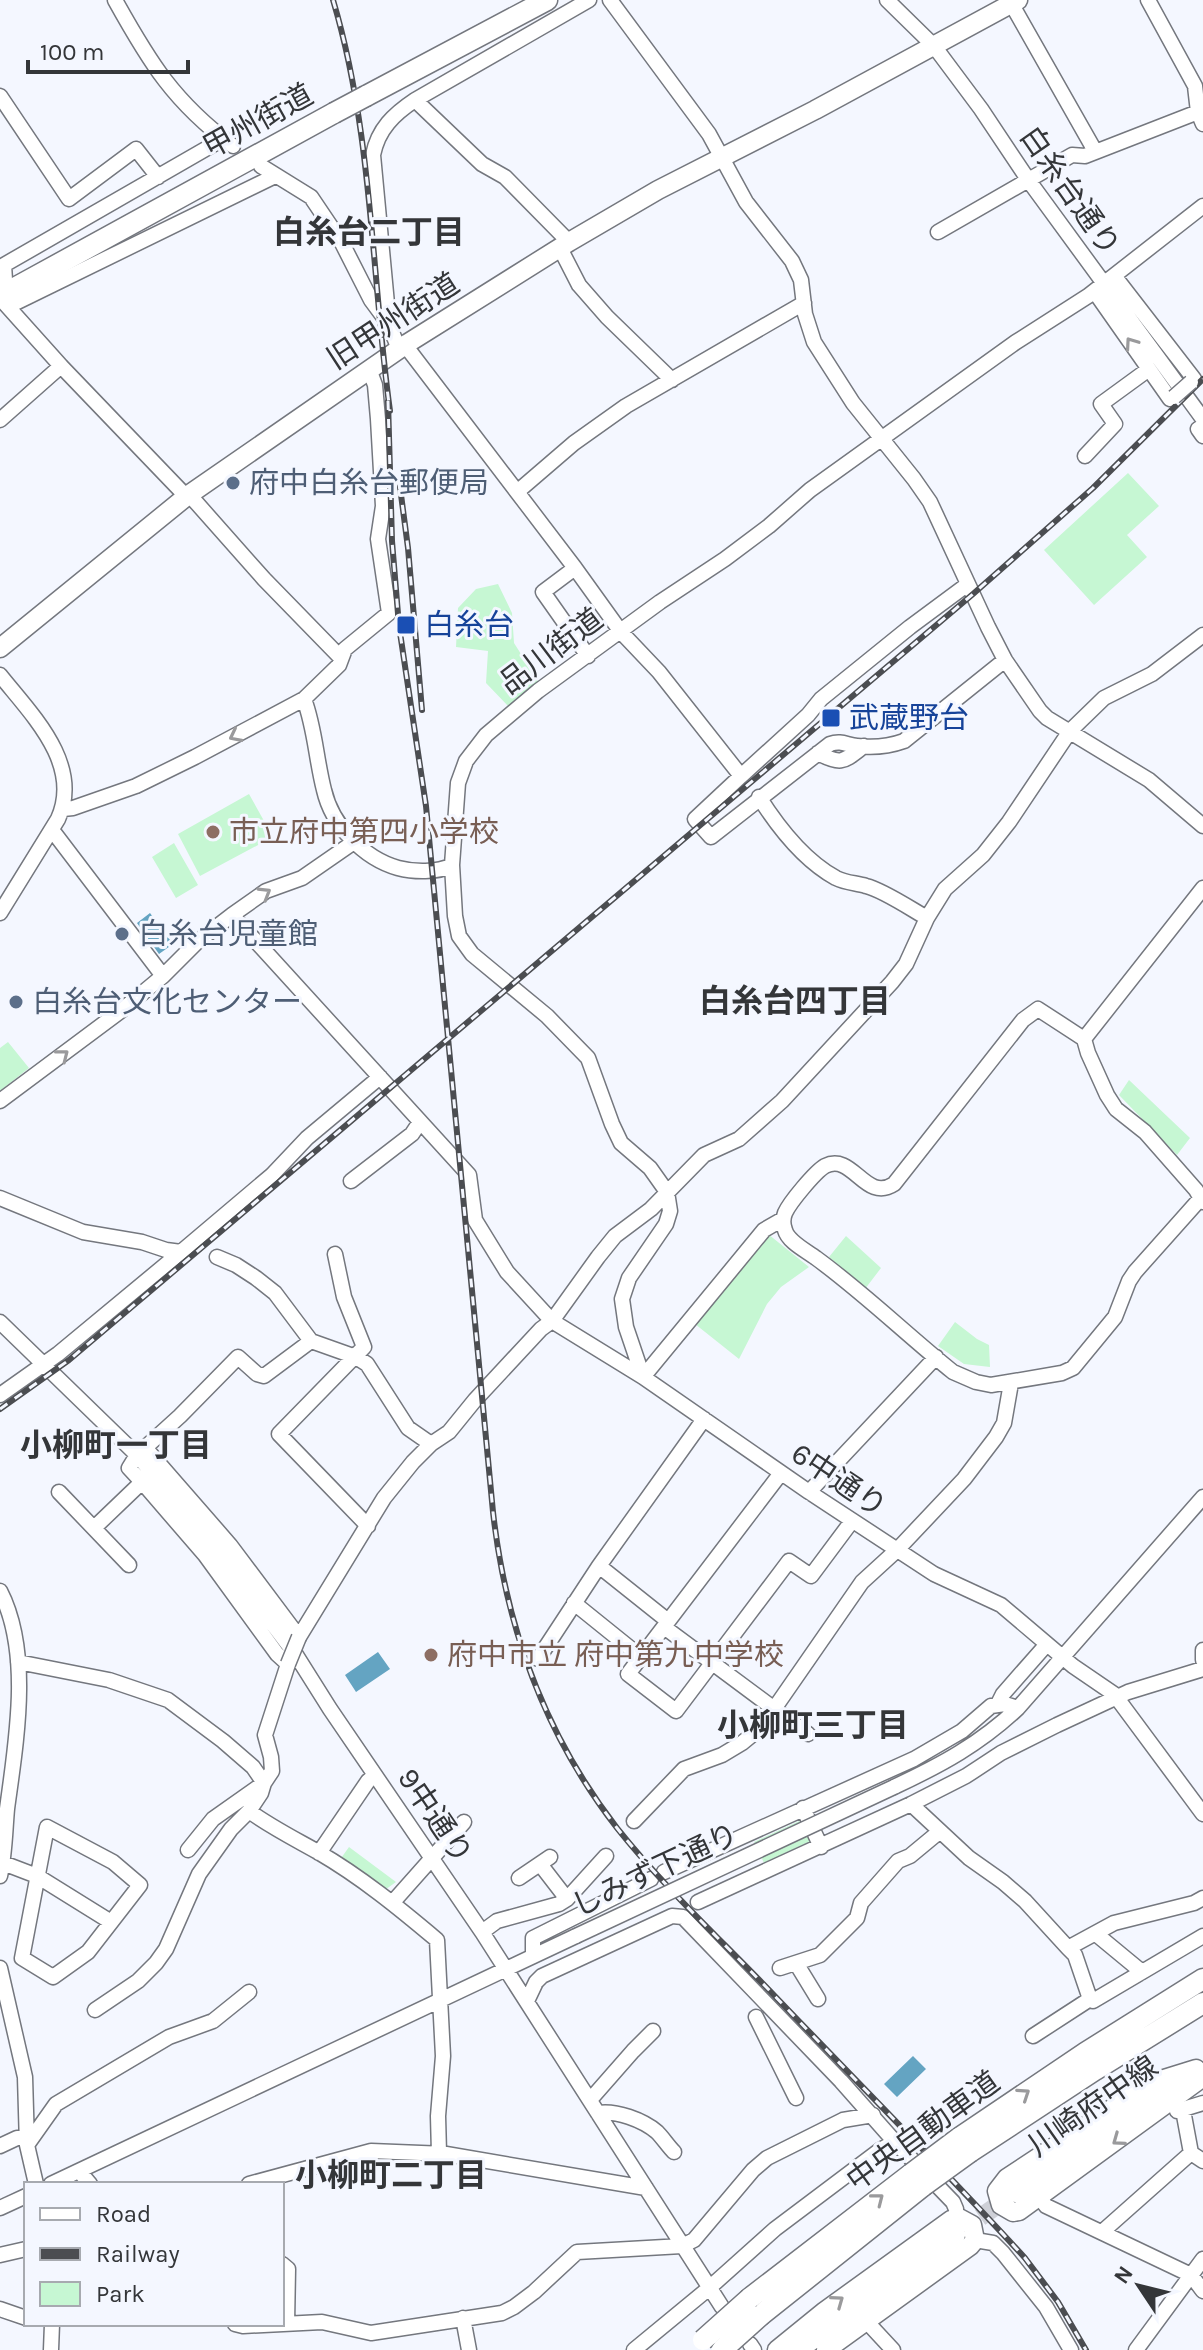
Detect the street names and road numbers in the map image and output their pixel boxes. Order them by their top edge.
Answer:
street label: 甲州街道 [197,76,319,166]
street label: 白糸台通り [1012,119,1128,263]
street label: 旧甲州街道 [320,265,466,377]
street label: 品川街道 [492,601,610,701]
street label: 6中通り [785,1435,893,1525]
street label: 9中通り [390,1761,480,1871]
street label: しみず下通り [566,1816,744,1924]
street label: 川崎府中線 [1021,2048,1165,2164]
street label: 中央自動車道 [840,2064,1006,2198]

